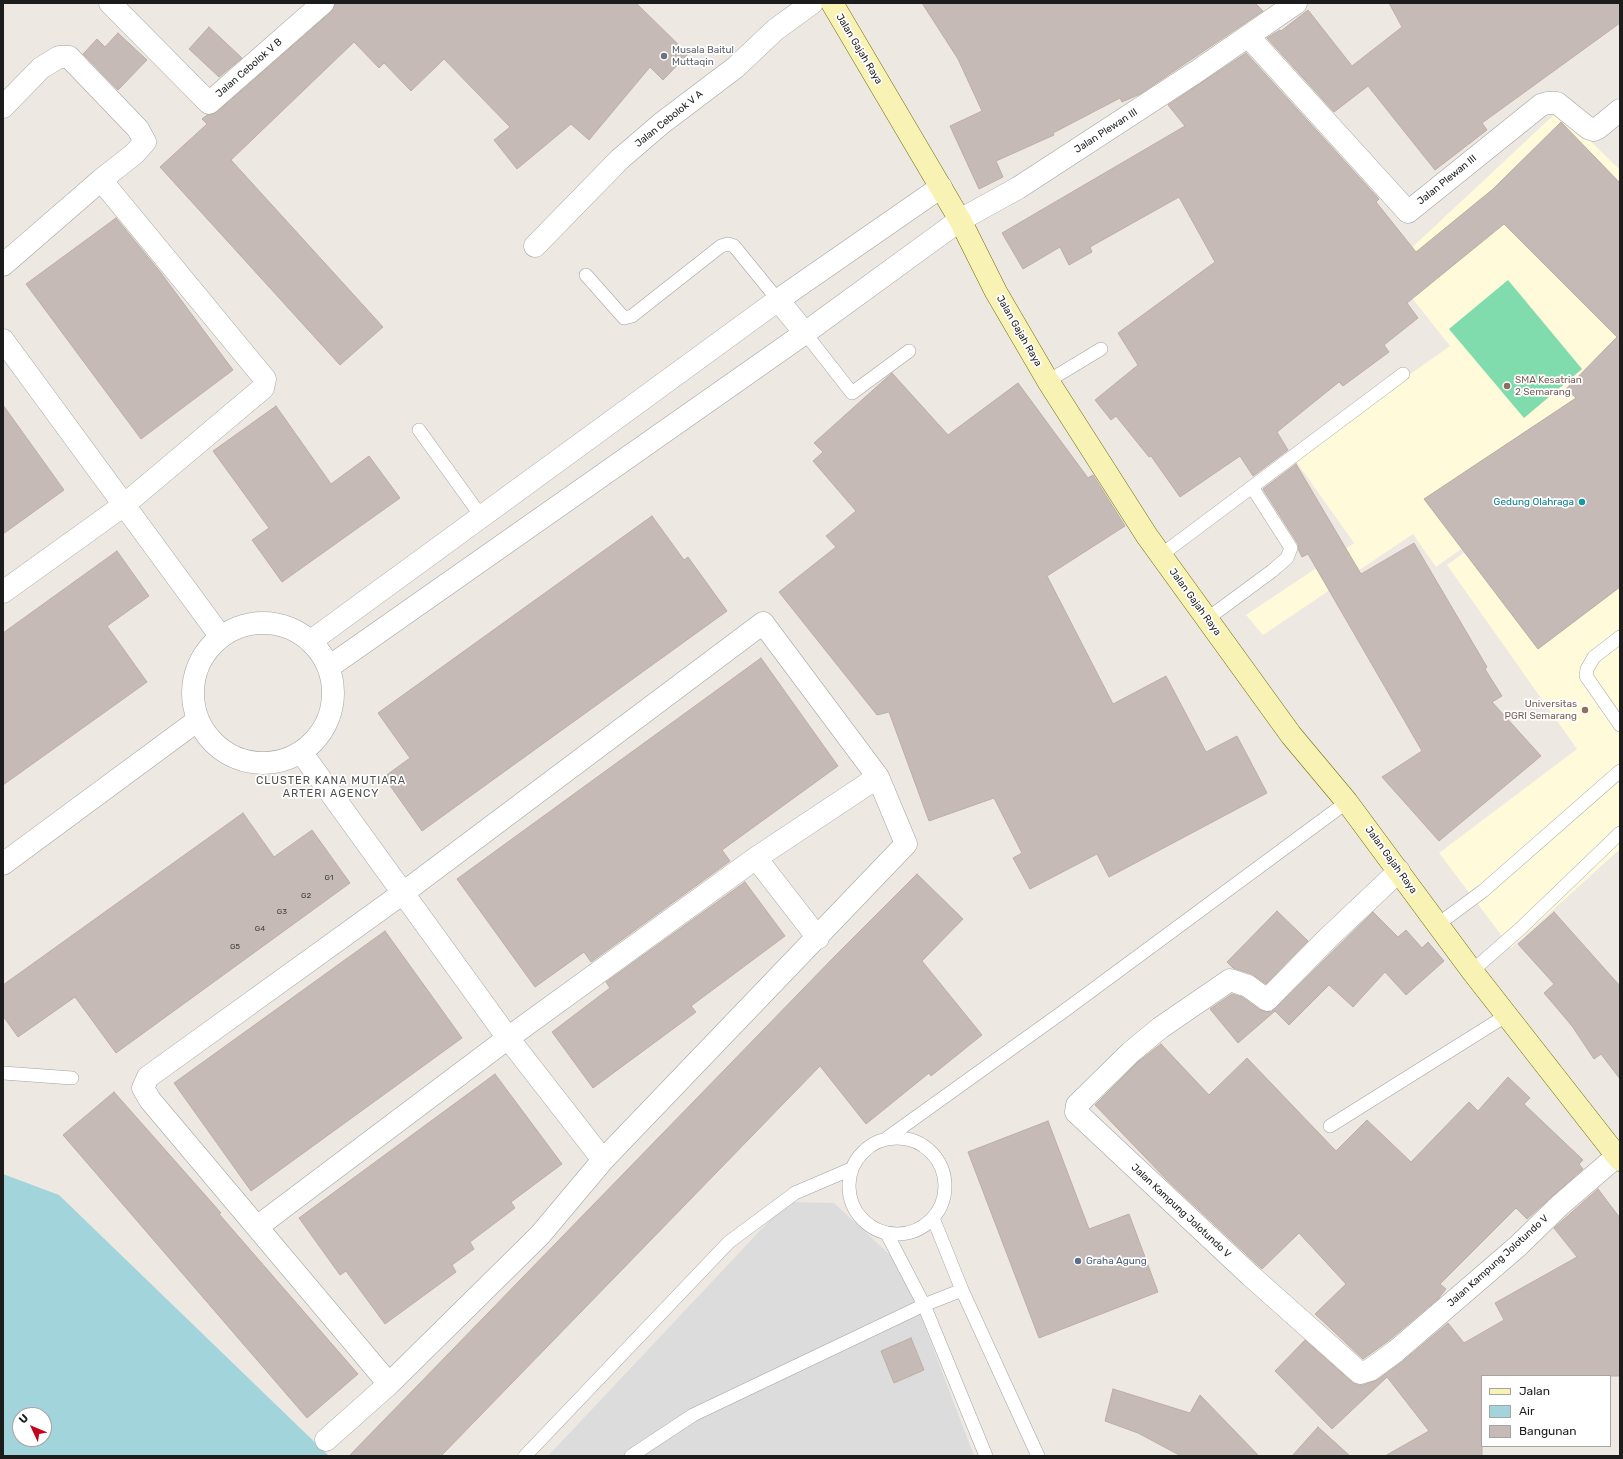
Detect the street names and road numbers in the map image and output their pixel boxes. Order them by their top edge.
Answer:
street label: Jalan Gajah Raya [833,12,885,86]
street label: Jalan Cebolok V B [213,36,285,100]
street label: Jalan Cebolok V A [633,88,705,150]
street label: Jalan Plewan III [1072,106,1140,156]
street label: Jalan Plewan III [1415,152,1479,208]
street label: Jalan Gajah Raya [994,293,1044,369]
street label: Jalan Gajah Raya [1167,566,1223,638]
street label: Jalan Gajah Raya [1363,824,1419,896]
street label: Jalan Kampung Jolotundo V [1129,1162,1233,1260]
street label: Jalan Kampung Jolotundo V [1445,1212,1551,1310]

